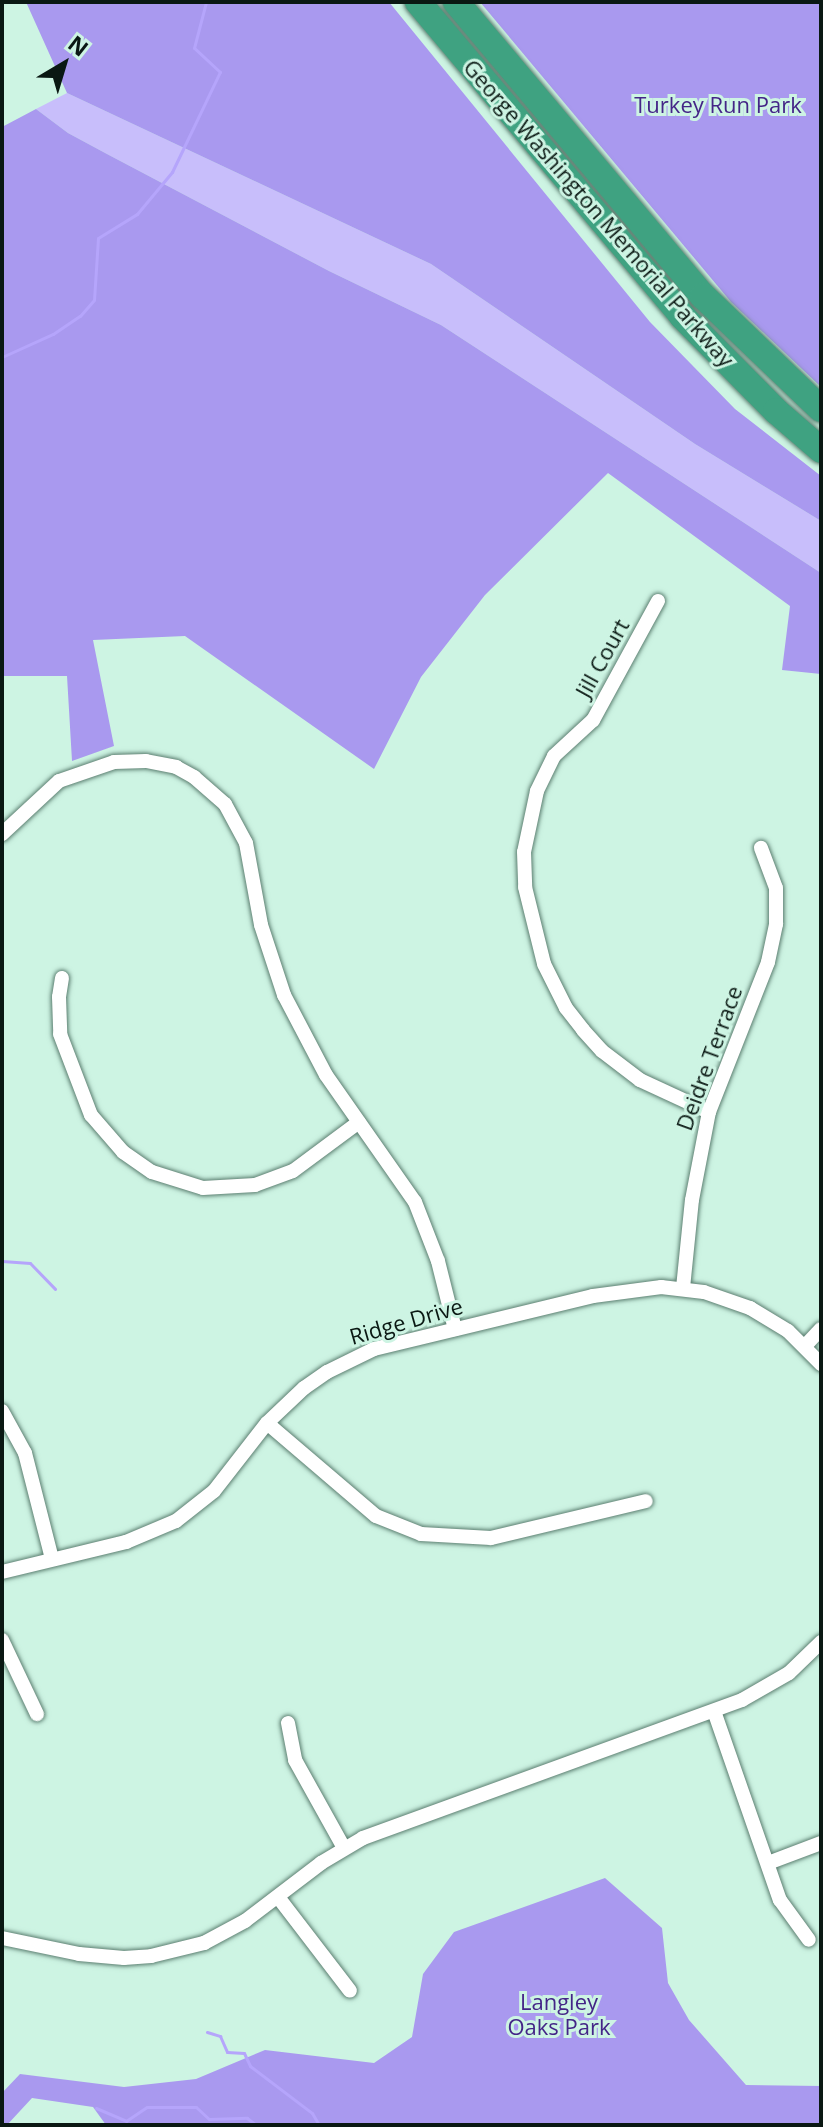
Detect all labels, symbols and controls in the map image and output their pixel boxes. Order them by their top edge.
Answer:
north arrow [24,24,104,104]
text: N [62,28,95,62]
street label: George Washington Memorial Parkway [458,54,740,372]
park label: Turkey Run Park [634,92,802,118]
street label: Jill Court [570,614,634,702]
street label: Deidre Terrace [671,982,747,1134]
street label: Ridge Drive [346,1292,466,1350]
park label: Langley Oaks Park [507,1988,611,2040]

